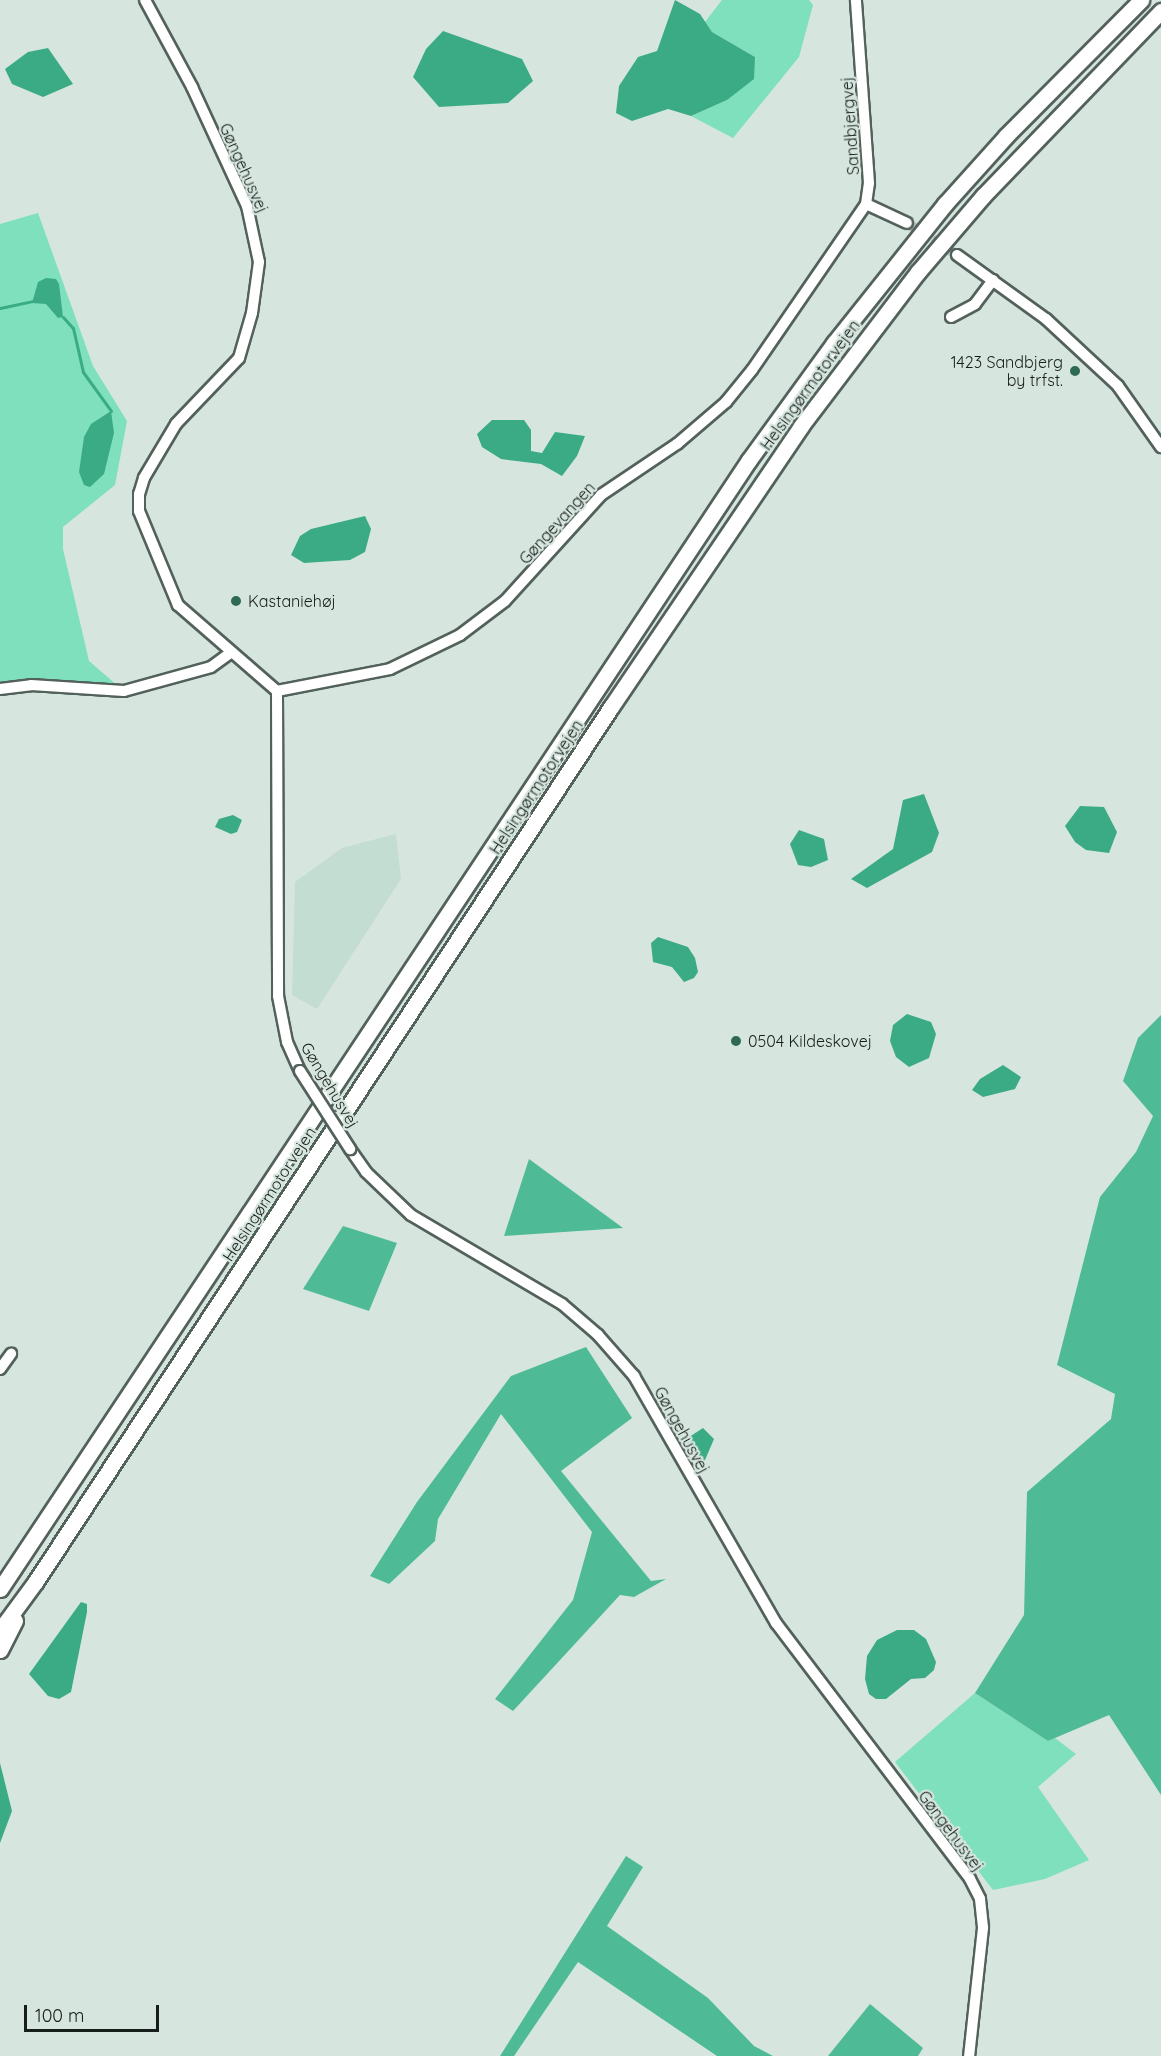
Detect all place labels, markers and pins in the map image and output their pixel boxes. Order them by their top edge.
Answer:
place label: 1423 Sandbjerg by trfst. [951,352,1063,390]
marker: 1423 Sandbjerg by trfst. [1068,364,1082,378]
place label: Kastaniehøj [248,591,336,611]
marker: Kastaniehøj [229,594,243,608]
place label: 0504 Kildeskovej [748,1031,872,1051]
marker: 0504 Kildeskovej [729,1034,743,1048]

